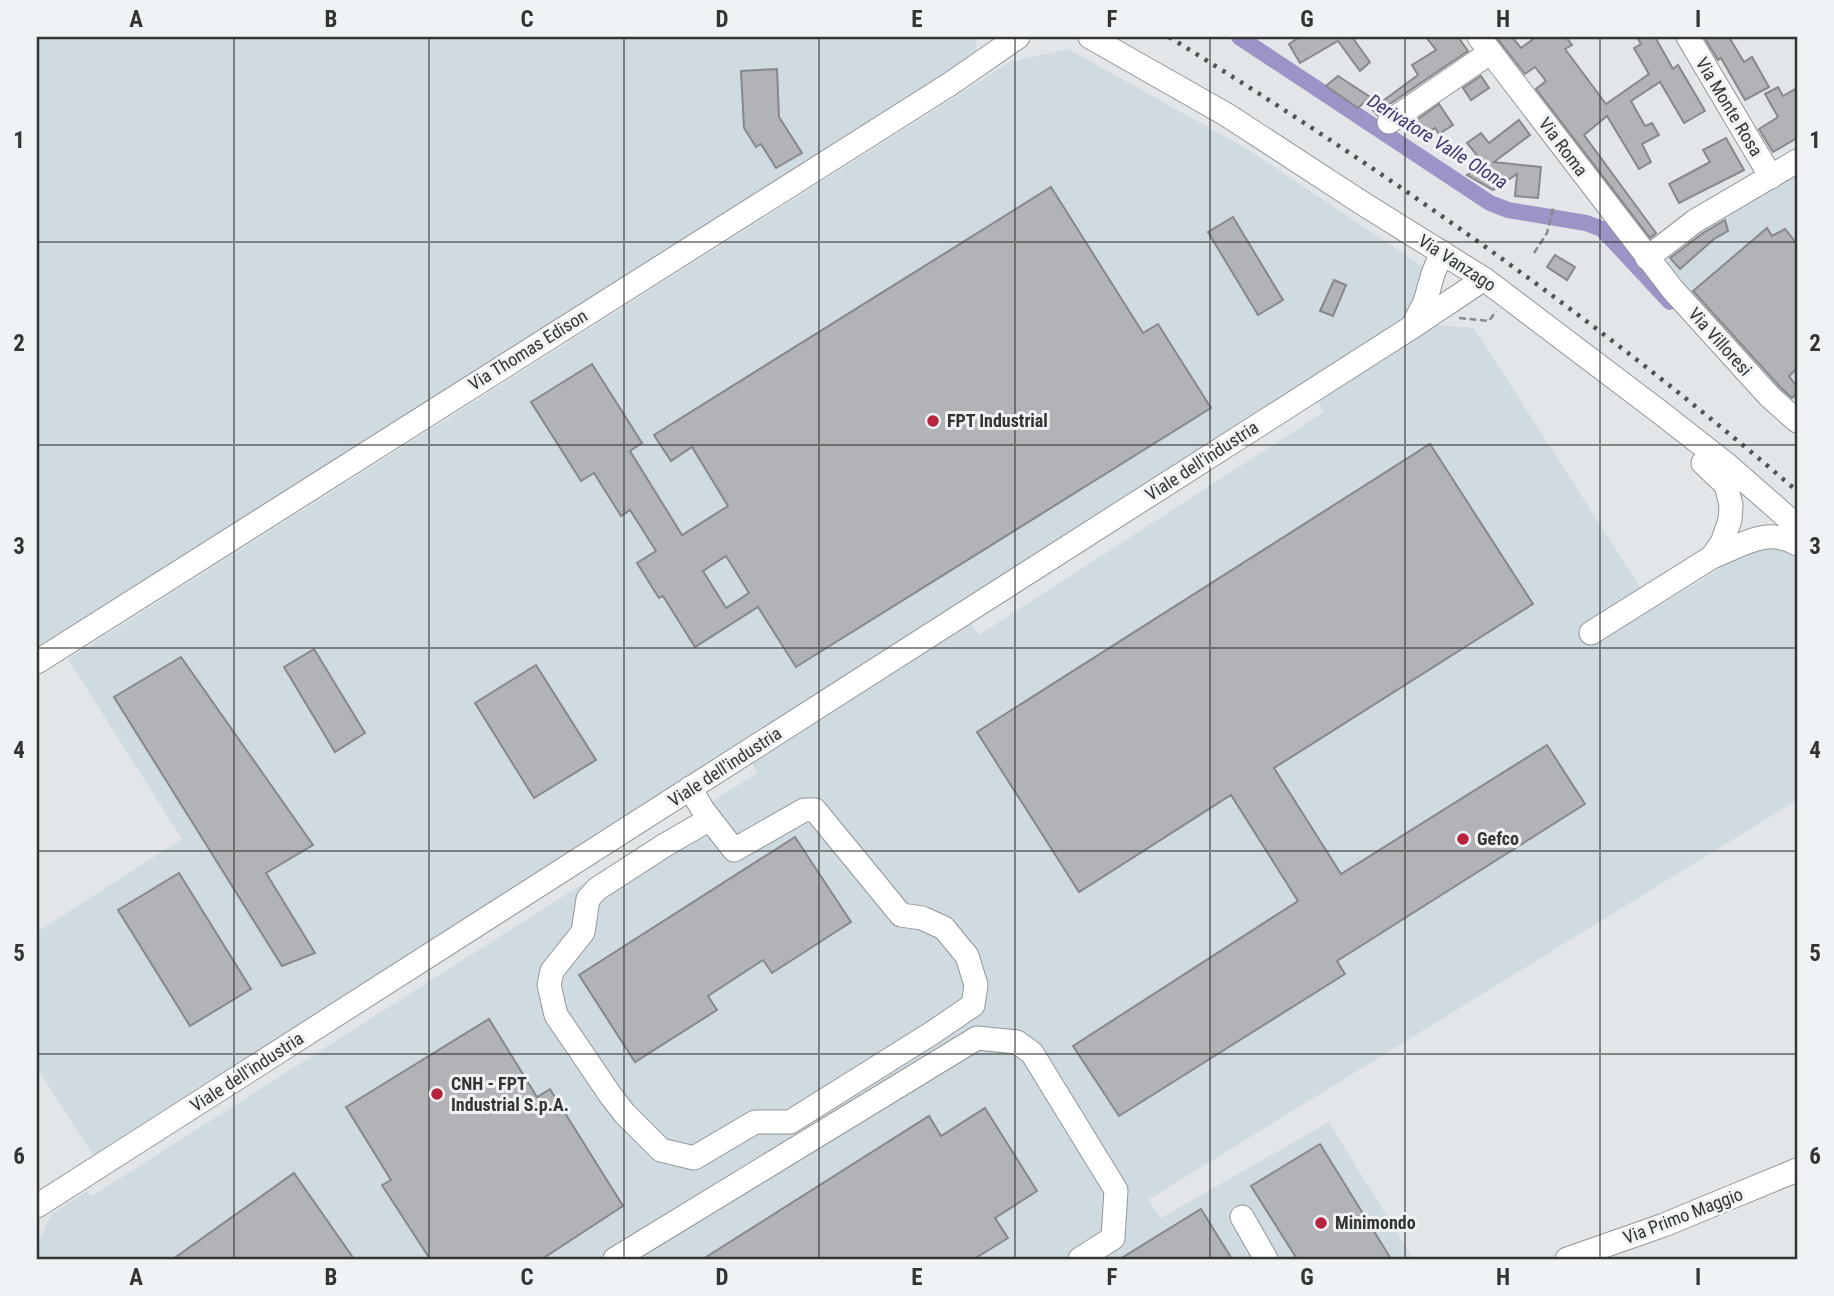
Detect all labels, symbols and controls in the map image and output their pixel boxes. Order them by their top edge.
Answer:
text: A [129,6,143,33]
text: B [325,6,337,33]
text: C [520,6,534,33]
text: D [716,6,729,33]
text: E [911,6,923,33]
text: F [1107,6,1118,33]
text: G [1300,6,1314,33]
text: H [1496,6,1510,33]
text: I [1695,6,1701,33]
street label: Via Monte Rosa [1692,53,1767,160]
water label: Derivatore Valle Olona [1363,89,1512,194]
street label: Via Roma [1535,113,1592,180]
text: 1 [13,127,25,154]
text: 1 [1809,127,1821,154]
street label: Via Vanzago [1414,230,1500,295]
street label: Via Villoresi [1684,303,1756,380]
street label: Via Thomas Edison [464,305,591,395]
text: 2 [13,330,25,357]
text: 2 [1809,330,1821,357]
place label: FPT Industrial [947,410,1048,431]
marker: FPT Industrial [925,413,941,429]
street label: Viale dell'industria [1141,416,1262,505]
text: 3 [13,533,25,560]
text: 3 [1809,533,1821,560]
street label: Viale dell'industria [664,722,785,811]
text: 4 [13,737,25,764]
text: 4 [1809,737,1821,764]
place label: Gefco [1477,828,1519,849]
marker: Gefco [1455,831,1471,847]
text: 5 [13,940,25,967]
text: 5 [1809,940,1821,967]
street label: Viale dell'industria [186,1027,307,1116]
place label: CNH - FPT Industrial S.p.A. [451,1073,569,1115]
marker: CNH - FPT Industrial S.p.A. [429,1086,445,1102]
text: 6 [13,1143,25,1170]
text: 6 [1809,1143,1821,1170]
street label: Via Primo Maggio [1620,1183,1746,1248]
place label: Minimondo [1335,1212,1416,1233]
marker: Minimondo [1313,1215,1329,1231]
text: A [129,1264,143,1291]
text: B [325,1264,337,1291]
text: C [520,1264,534,1291]
text: D [716,1264,729,1291]
text: E [911,1264,923,1291]
text: F [1107,1264,1118,1291]
text: G [1300,1264,1314,1291]
text: H [1496,1264,1510,1291]
text: I [1695,1264,1701,1291]

